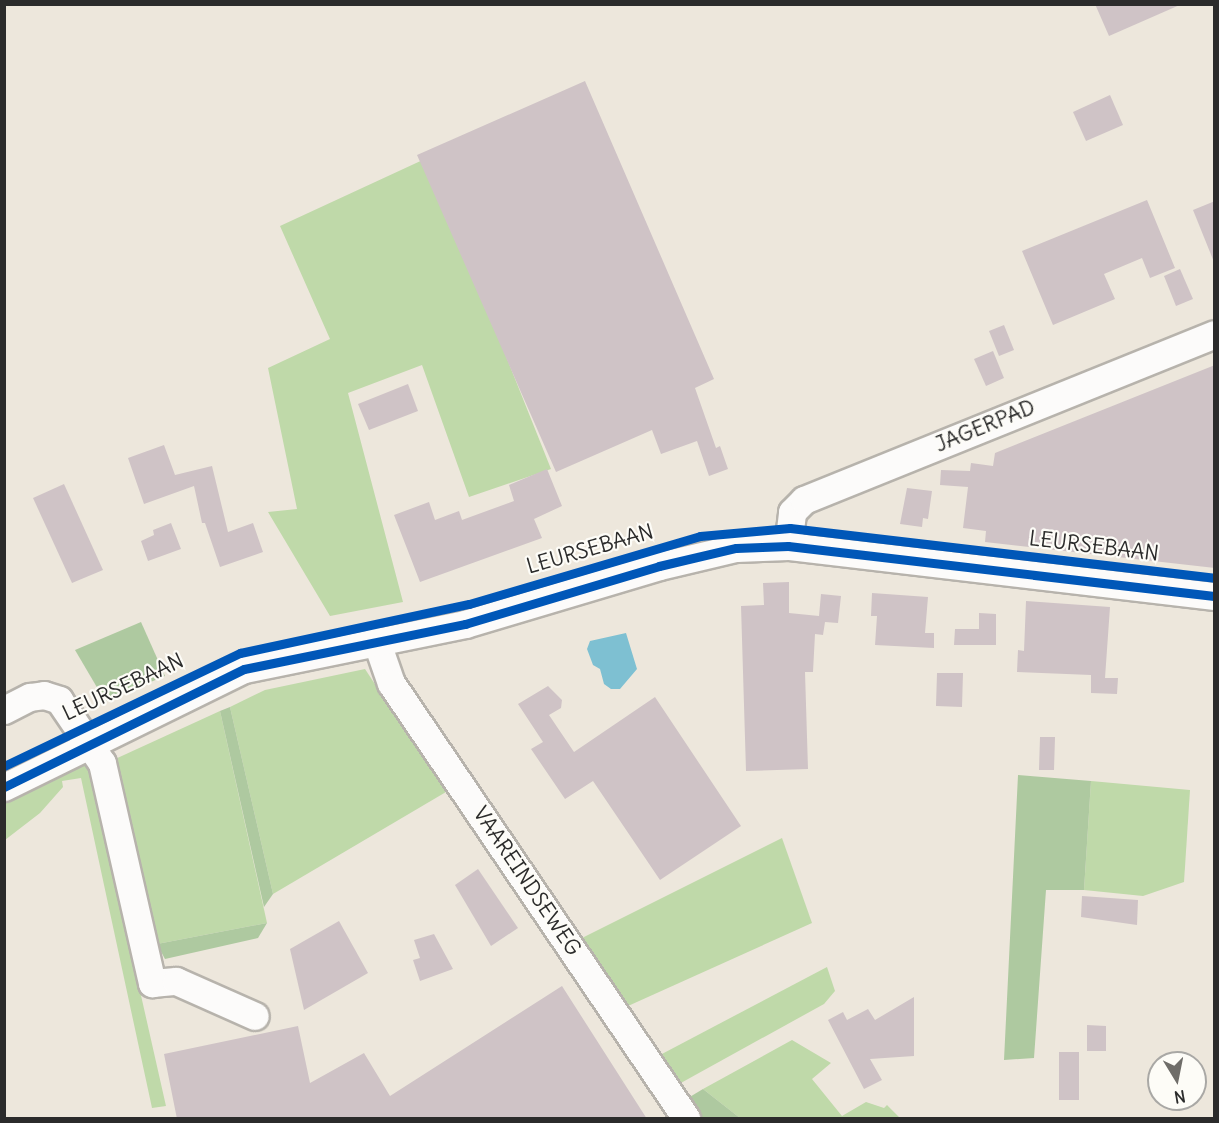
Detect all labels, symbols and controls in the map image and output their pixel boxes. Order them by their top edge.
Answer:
street label: JAGERPAD [931,395,1039,457]
street label: LEURSEBAAN [524,519,656,579]
street label: LEURSEBAAN [1028,526,1160,566]
street label: LEURSEBAAN [58,648,188,726]
street label: VAAREINDSEWEG [468,802,586,960]
north arrow [1147,1051,1207,1111]
text: N [1173,1086,1187,1108]

